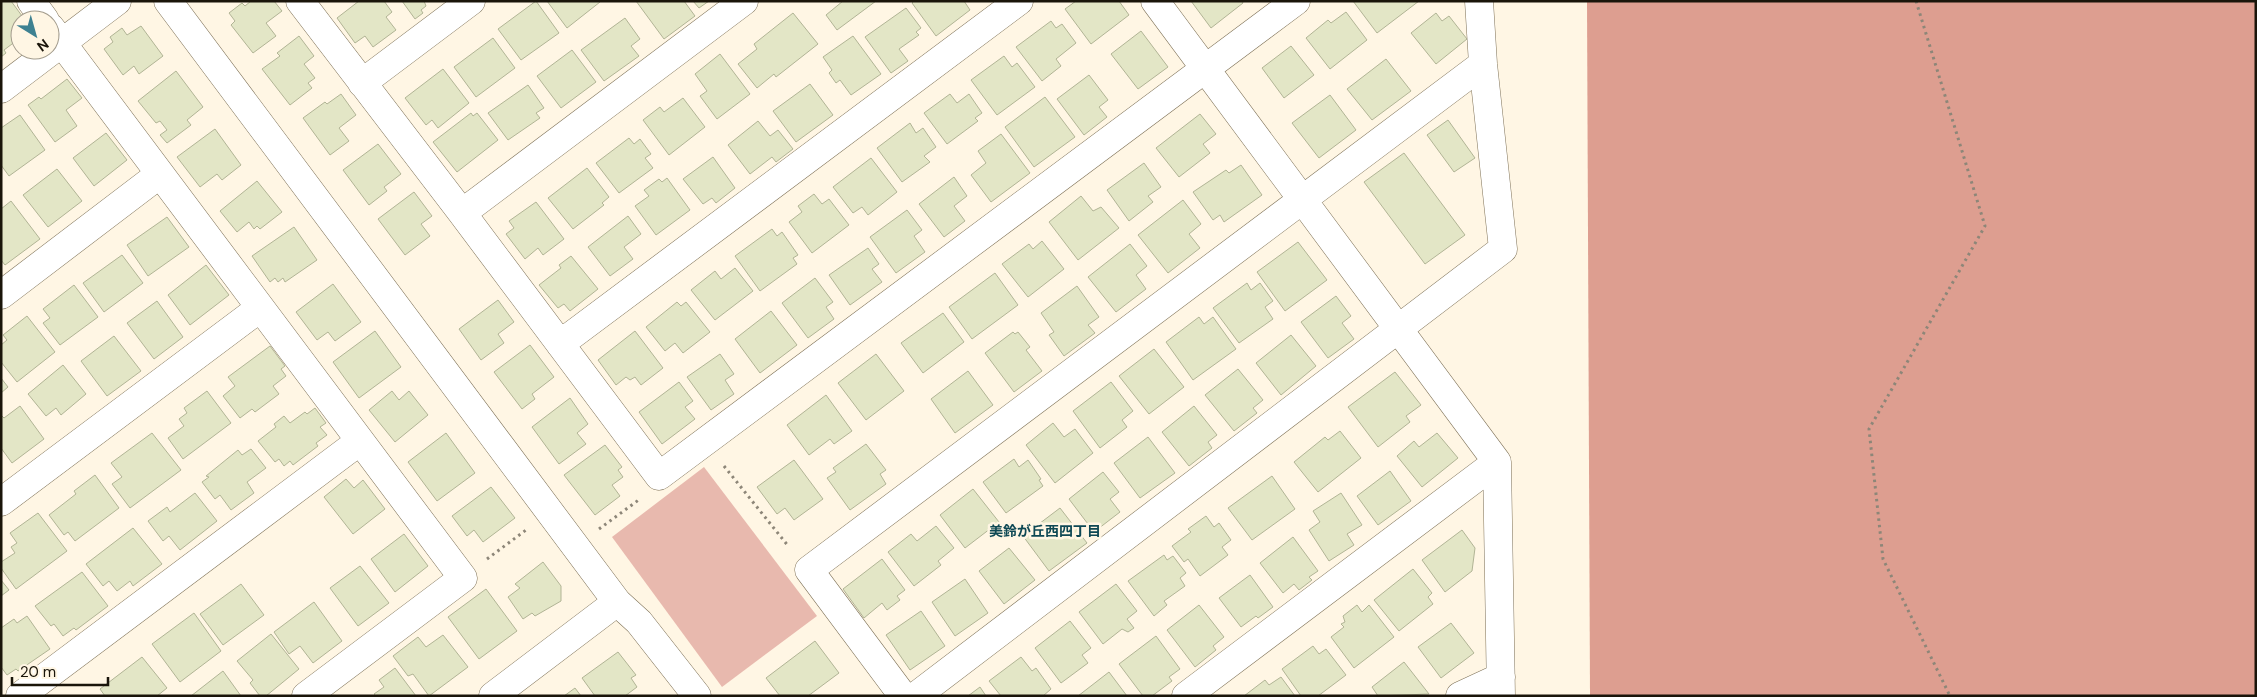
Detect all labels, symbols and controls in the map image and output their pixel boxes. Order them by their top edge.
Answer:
north arrow [10,10,60,60]
text: N [33,35,52,56]
district label: 美鈴が丘西四丁目 [989,522,1101,540]
scale bar [12,654,109,686]
text: 20 m [20,662,56,682]

